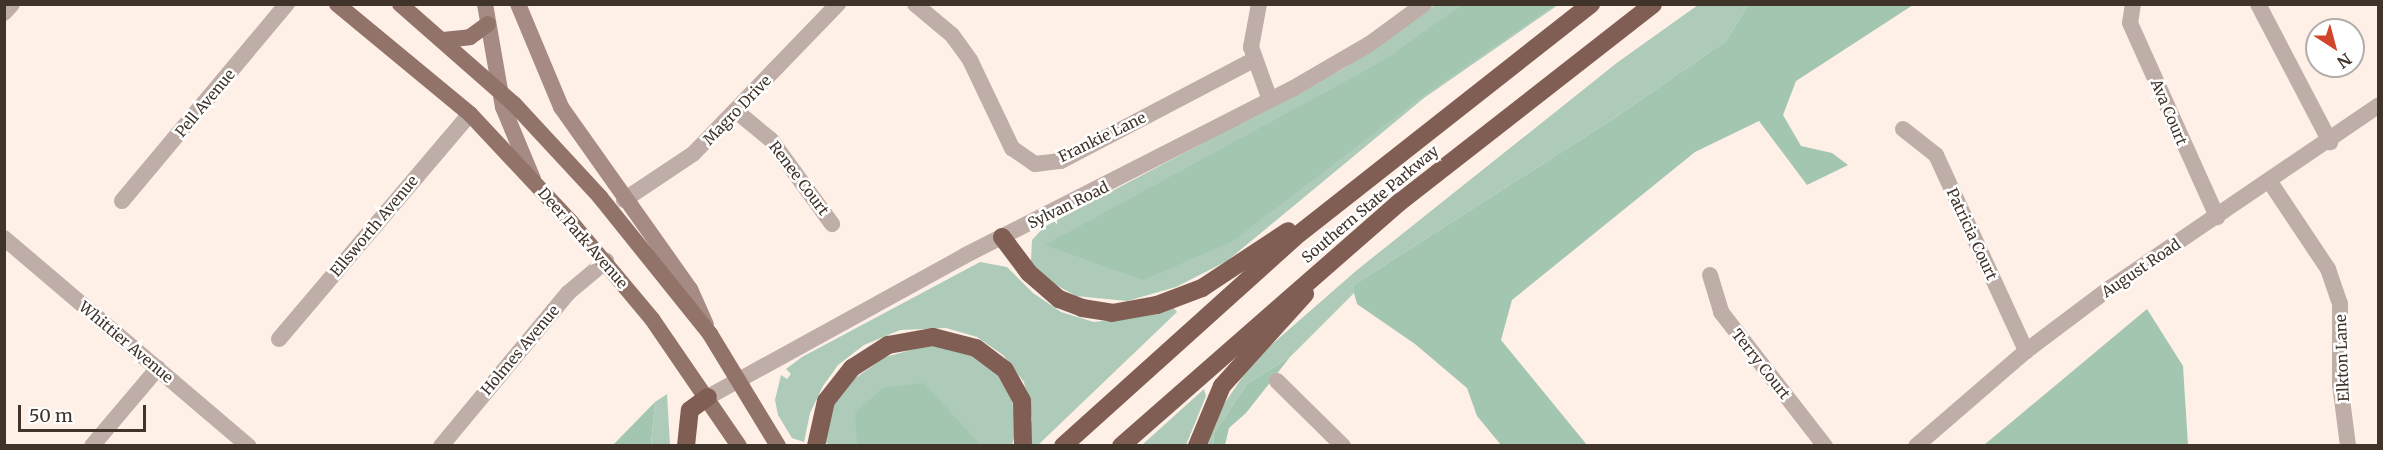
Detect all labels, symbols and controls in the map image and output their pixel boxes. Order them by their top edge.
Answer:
north arrow [2305,18,2365,78]
text: N [2333,49,2355,73]
street label: Pell Avenue [172,66,238,140]
street label: Magro Drive [699,72,775,148]
street label: Ava Court [2147,76,2191,148]
street label: Frankie Lane [1055,108,1149,166]
street label: Renee Court [765,137,833,219]
street label: Southern State Parkway [1298,142,1442,266]
street label: Ellsworth Avenue [327,172,421,280]
street label: Sylvan Road [1025,178,1111,232]
street label: Deer Park Avenue [534,184,632,292]
street label: Patricia Court [1943,185,2001,283]
street label: August Road [2098,235,2184,301]
street label: Whittier Avenue [75,297,177,387]
street label: Holmes Avenue [477,302,563,398]
street label: Elkton Lane [2331,314,2353,402]
street label: Terry Court [1728,325,1794,403]
scale bar [21,393,148,431]
text: 50 m [29,404,73,427]

